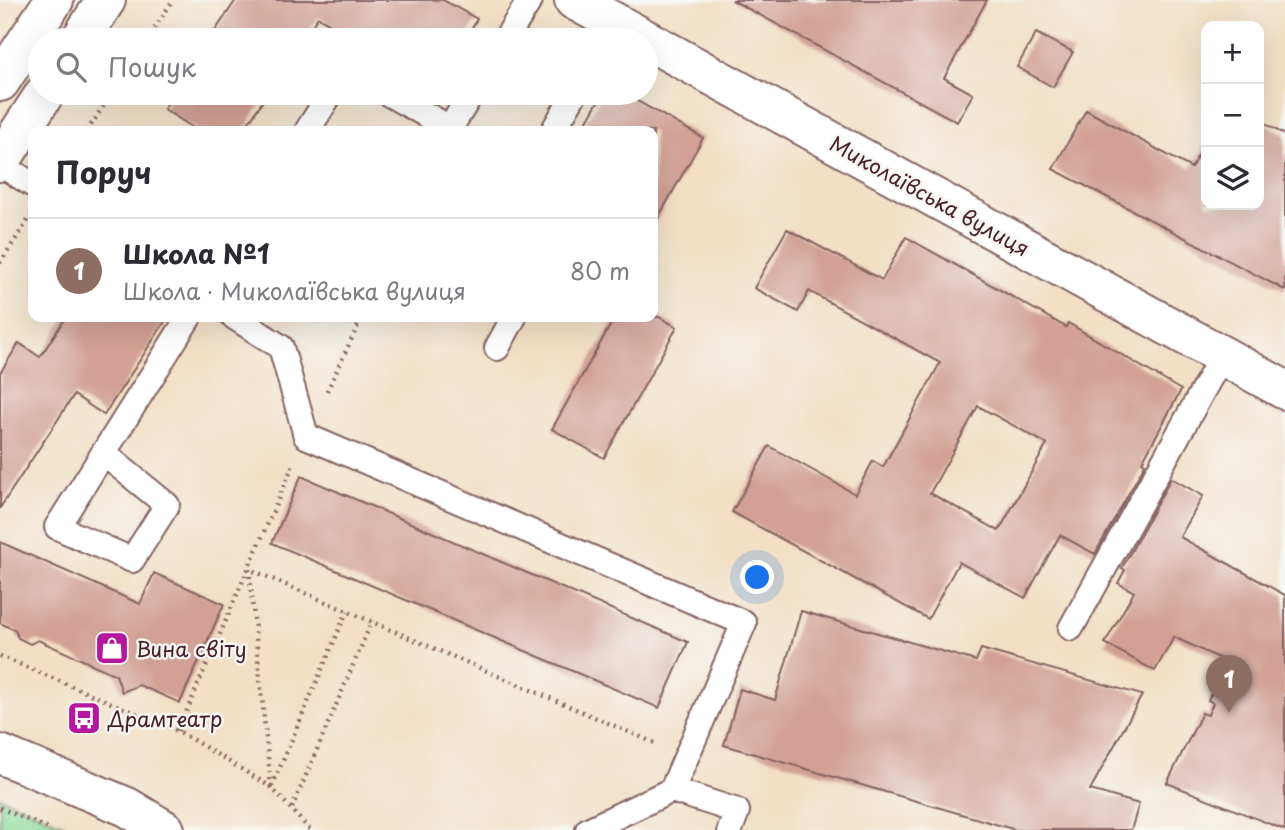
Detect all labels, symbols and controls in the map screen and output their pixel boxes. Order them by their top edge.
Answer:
map controls [1201,21,1264,210]
button: + [1201,21,1264,84]
search box [28,28,658,105]
text: Пошук [108,47,196,86]
icon: search [52,48,90,86]
button: − [1201,84,1264,147]
street label: Миколаївська вулиця [824,127,1036,263]
button: layers [1201,147,1264,210]
text: Поруч [56,149,151,194]
text: Школа №1 [123,234,269,273]
text: 1 [74,253,85,288]
text: 80 m [570,253,630,288]
text: Школа · Миколаївська вулиця [123,273,466,308]
your location [740,560,774,594]
shop icon: Вина світу [93,629,131,667]
place label: Вина світу [136,632,247,664]
pin: 1 [1206,655,1252,713]
bus stop icon: Драмтеатр [65,699,103,737]
place label: Драмтеатр [107,702,222,734]

